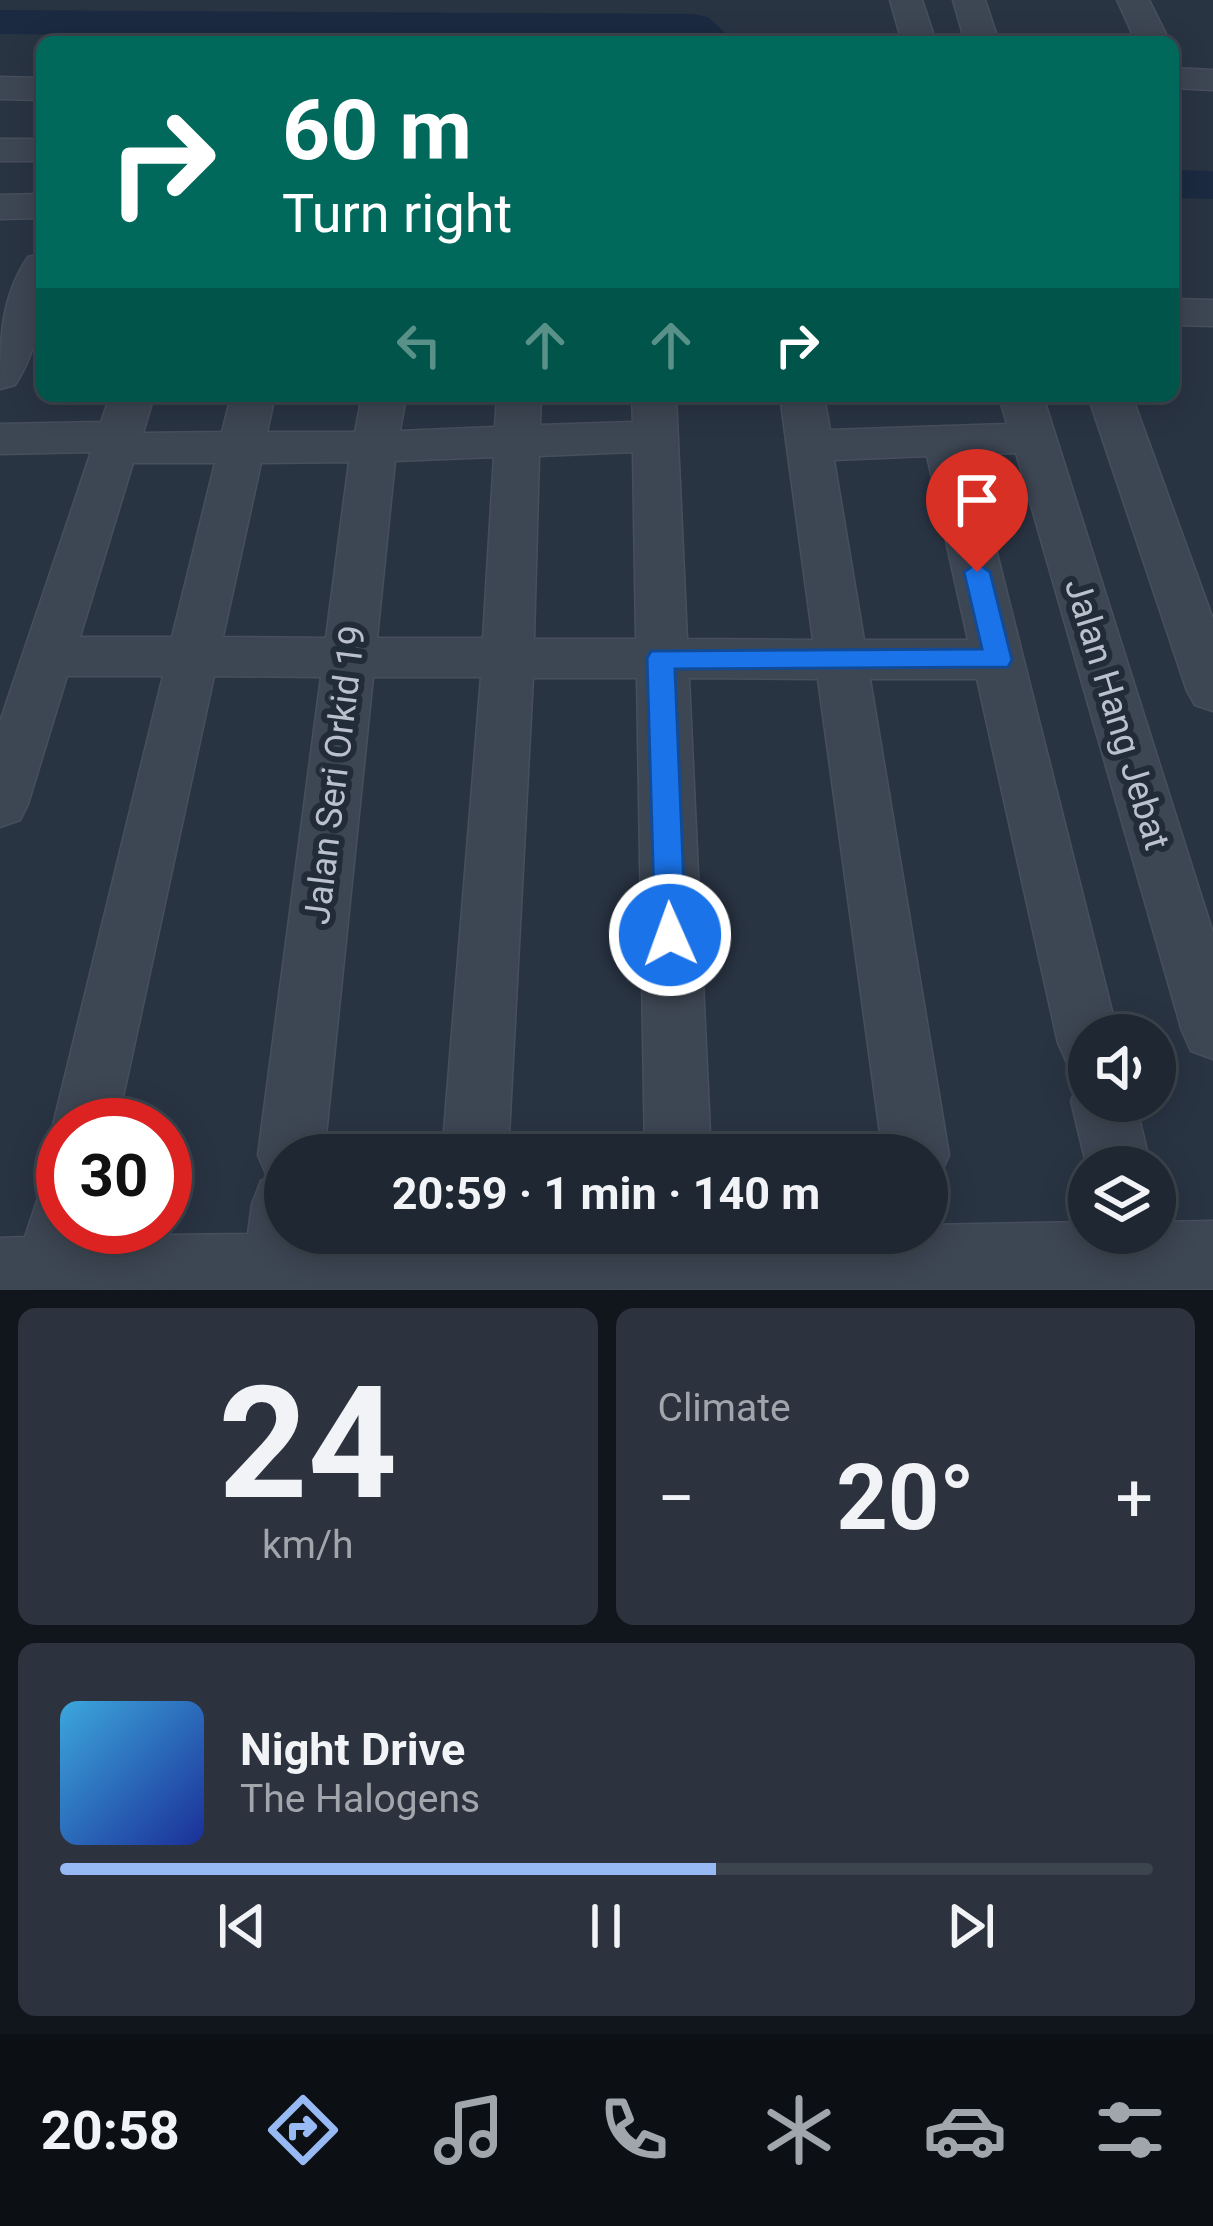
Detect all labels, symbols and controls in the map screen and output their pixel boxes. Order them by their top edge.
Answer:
text: 60 m [282,81,472,180]
icon: right [84,84,240,240]
text: Turn right [282,182,512,245]
icon: left [386,312,452,378]
icon: ahead [512,312,578,378]
icon: ahead [638,312,704,378]
icon: right [764,312,830,378]
pin [926,449,1028,572]
icon: arrive [944,467,1010,533]
street label: Jalan Hang Jebat [1056,573,1178,855]
street label: Jalan Seri Orkid 19 [296,623,374,927]
position arrow [607,872,733,998]
map controls [1068,1014,1176,1254]
button: sound [1068,1014,1176,1122]
speed limit sign: 30 [36,1098,192,1254]
button: layers [1068,1146,1176,1254]
text: 20:59 · 1 min · 140 m [392,1167,820,1220]
text: 24 [218,1352,397,1535]
text: Climate [658,1385,791,1431]
text: 20° [836,1446,975,1551]
text: − [658,1460,695,1537]
text: + [1116,1460,1153,1537]
text: km/h [262,1522,354,1568]
text: Night Drive [240,1723,465,1776]
text: The Halogens [240,1776,480,1822]
icon: previous [209,1893,275,1959]
icon: pause [573,1893,639,1959]
icon: next [938,1893,1004,1959]
icon: directions [261,2088,345,2172]
icon: music [427,2088,511,2172]
icon: phone [592,2088,676,2172]
icon: climate [757,2088,841,2172]
icon: car [923,2088,1007,2172]
icon: filters [1088,2088,1172,2172]
text: 20:58 [41,2099,180,2162]

